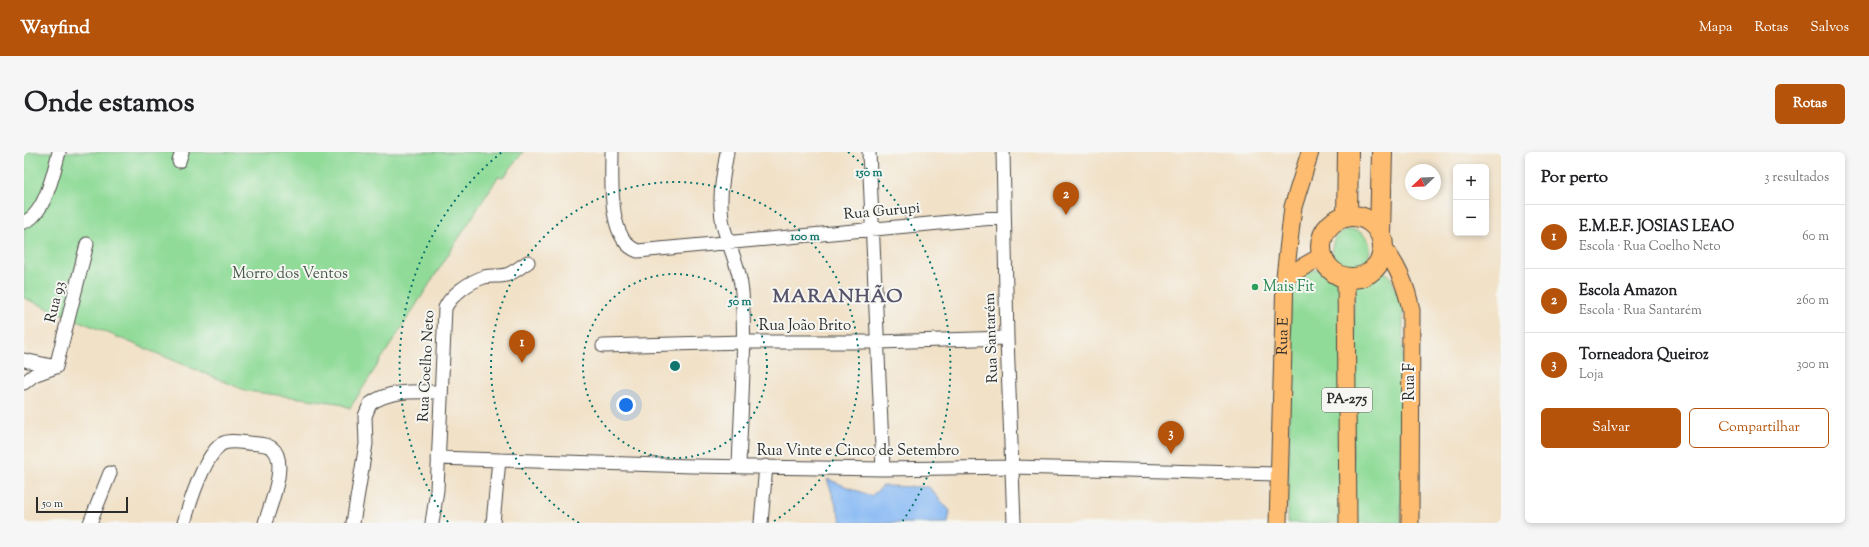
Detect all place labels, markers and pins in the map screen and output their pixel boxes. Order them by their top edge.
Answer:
pin: 2 [1053,182,1079,215]
place label: Mais Fit [1263,277,1314,298]
marker: Mais Fit [1250,282,1260,292]
pin: 1 [509,330,535,363]
centre of rings [668,359,682,373]
pin: 3 [1158,421,1184,454]

